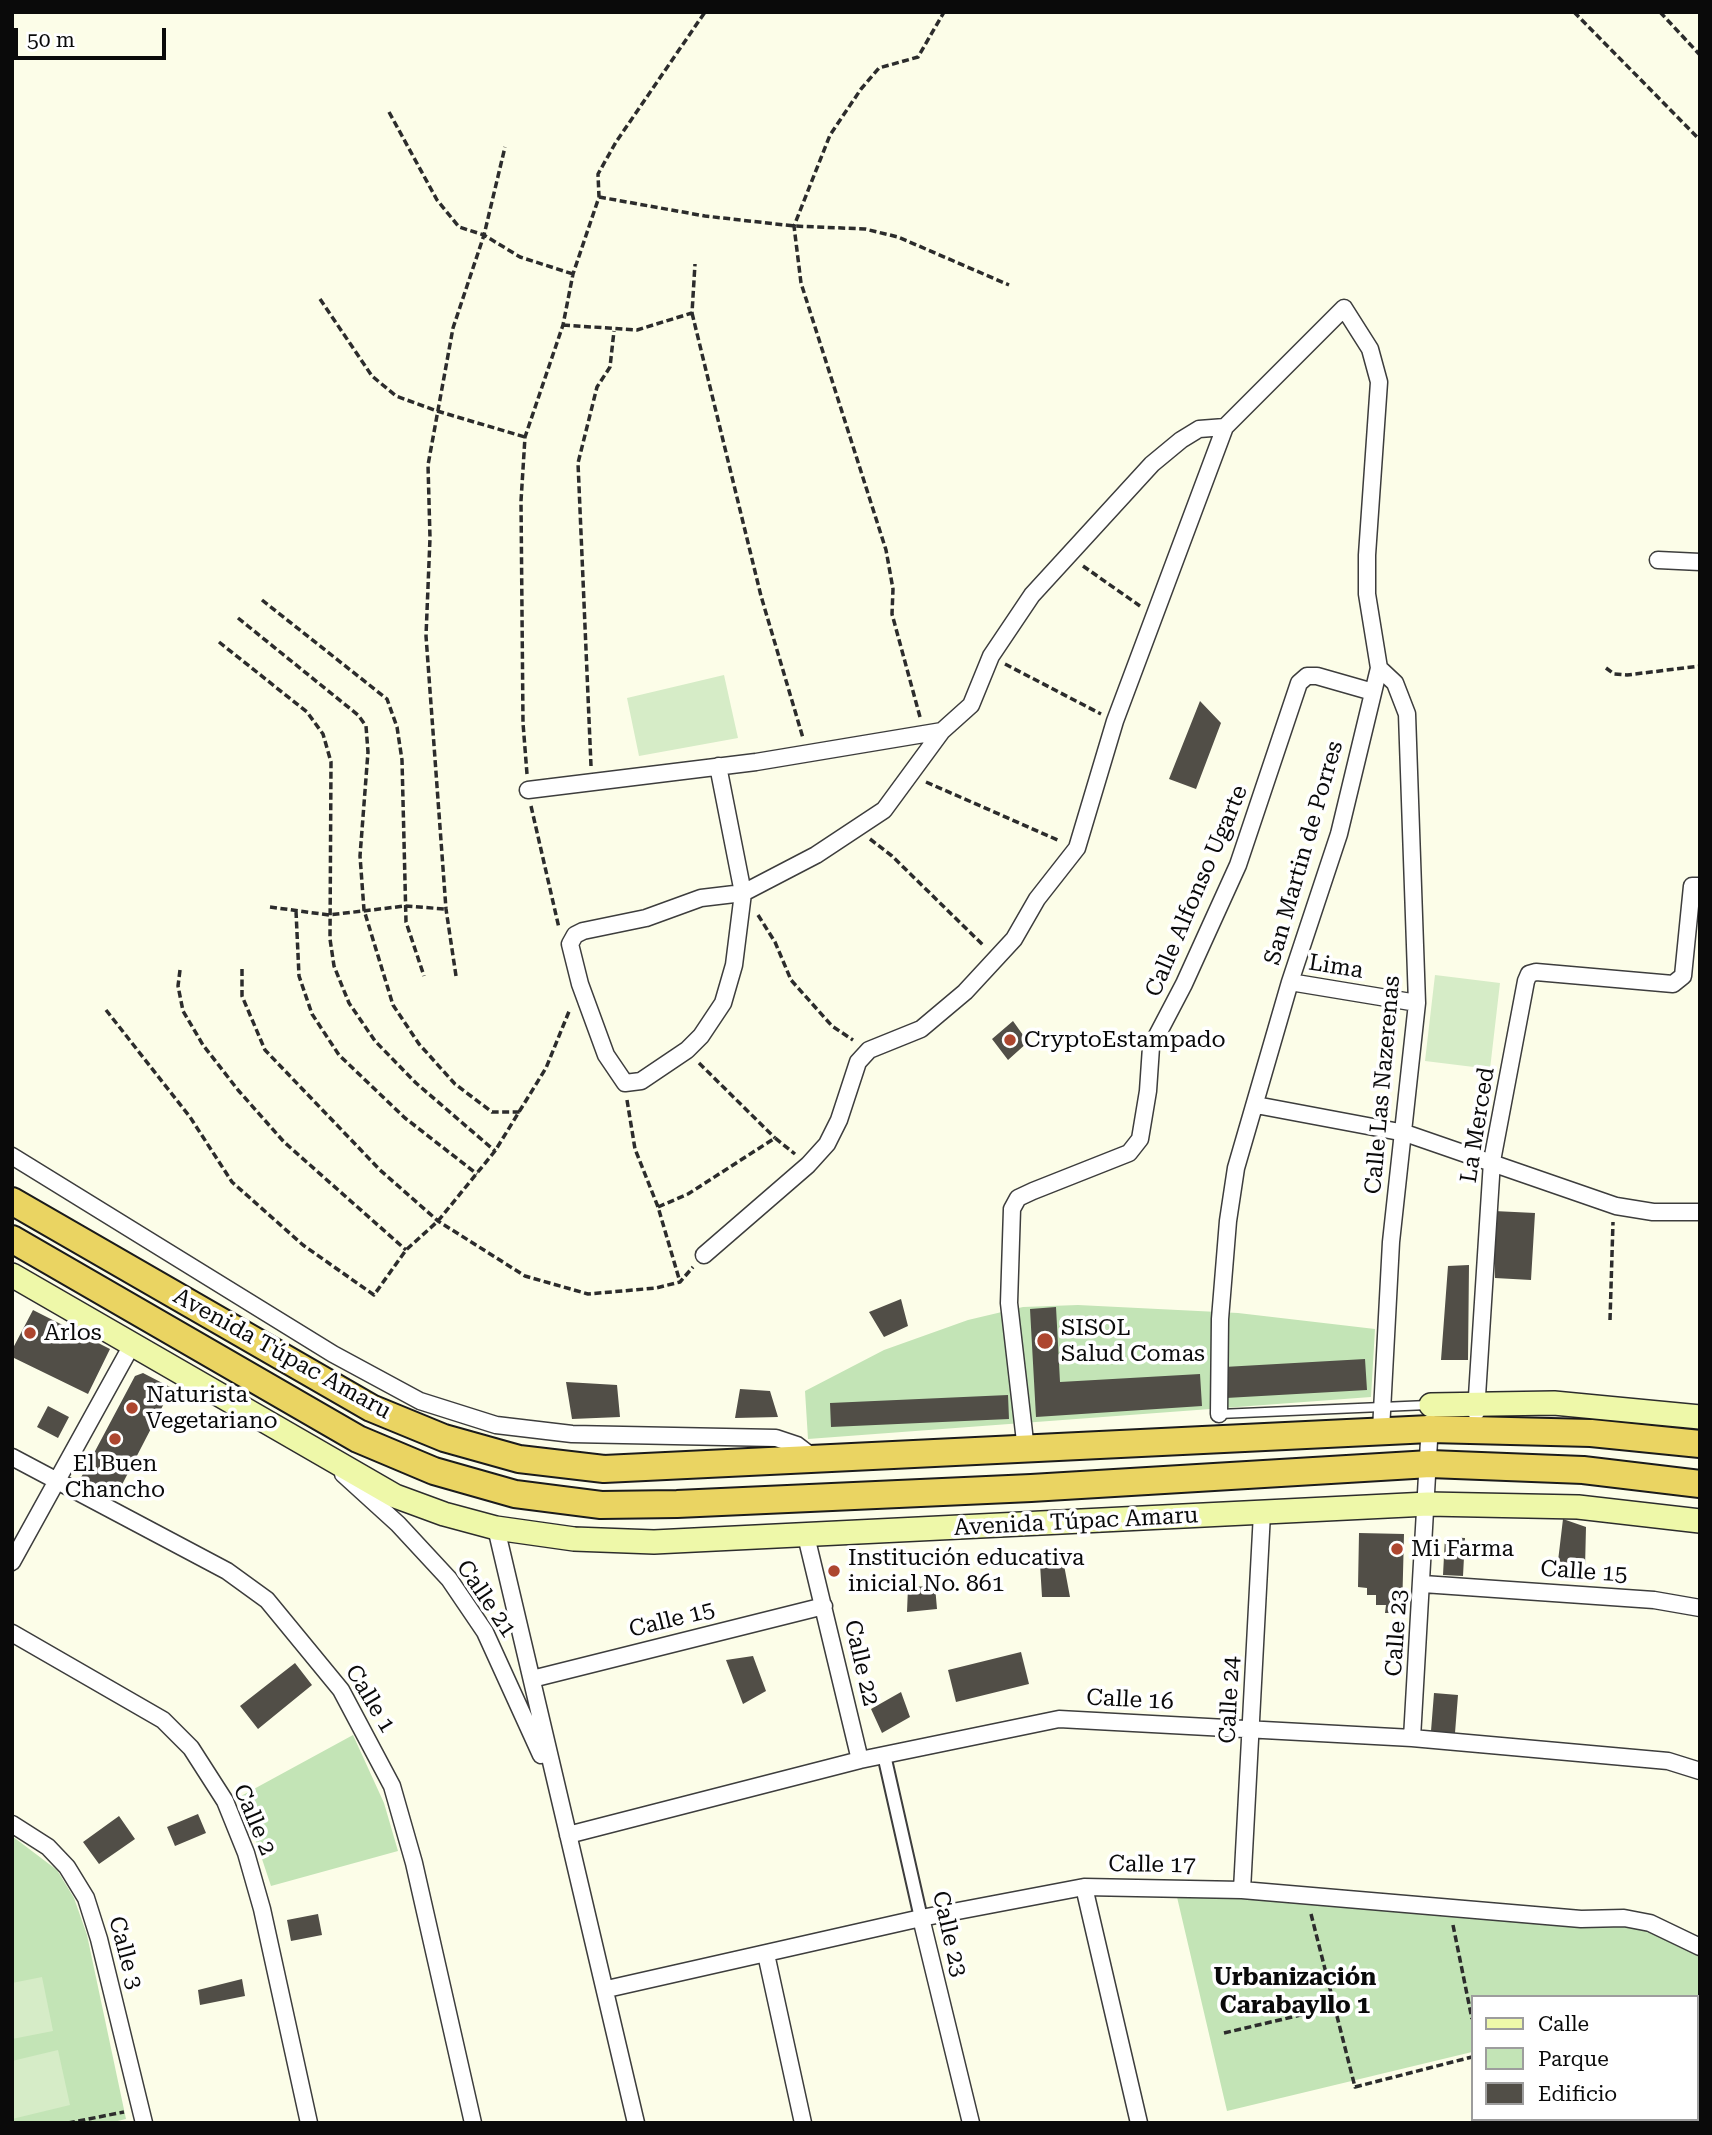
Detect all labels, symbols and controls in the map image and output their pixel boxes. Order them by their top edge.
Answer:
scale bar [18,14,170,58]
text: 50 m [27,28,75,52]
street label: San Martin de Porres [1259,738,1349,968]
street label: Calle Alfonso Ugarte [1140,781,1254,1001]
street label: Lima [1307,949,1365,985]
street label: Calle Las Nazerenas [1360,975,1406,1195]
place label: CryptoEstampado [1024,1026,1226,1054]
marker: CryptoEstampado [1002,1032,1018,1048]
street label: La Merced [1455,1065,1501,1185]
street label: Avenida Túpac Amaru [168,1283,396,1425]
place label: SISOL Salud Comas [1061,1314,1205,1368]
place label: Arlos [44,1319,102,1347]
marker: Arlos [22,1325,38,1341]
marker: SISOL Salud Comas [1035,1331,1055,1351]
place label: Naturista Vegetariano [146,1381,278,1435]
marker: Naturista Vegetariano [124,1400,140,1416]
marker: El Buen Chancho [107,1431,123,1447]
place label: El Buen Chancho [65,1450,165,1504]
street label: Avenida Túpac Amaru [953,1502,1199,1542]
place label: Mi Farma [1411,1535,1514,1563]
marker: Mi Farma [1389,1541,1405,1557]
place label: Institución educativa inicial No. 861 [848,1544,1084,1598]
street label: Calle 21 [450,1555,522,1643]
street label: Calle 15 [1539,1555,1629,1589]
marker: Institución educativa inicial No. 861 [826,1563,842,1579]
street label: Calle 23 [1380,1588,1414,1678]
street label: Calle 15 [626,1596,718,1644]
street label: Calle 22 [838,1617,884,1709]
street label: Calle 24 [1214,1656,1246,1744]
street label: Calle 1 [339,1660,401,1738]
street label: Calle 16 [1086,1684,1174,1716]
street label: Calle 2 [227,1780,281,1860]
street label: Calle 17 [1108,1850,1196,1880]
street label: Calle 23 [926,1888,972,1980]
street label: Calle 3 [102,1913,148,1993]
district label: Urbanización Carabayllo 1 [1214,1964,1376,2020]
legend [1470,1995,1698,2121]
text: Calle [1538,2012,1589,2036]
text: Parque [1538,2047,1609,2071]
text: Edificio [1538,2082,1617,2106]

